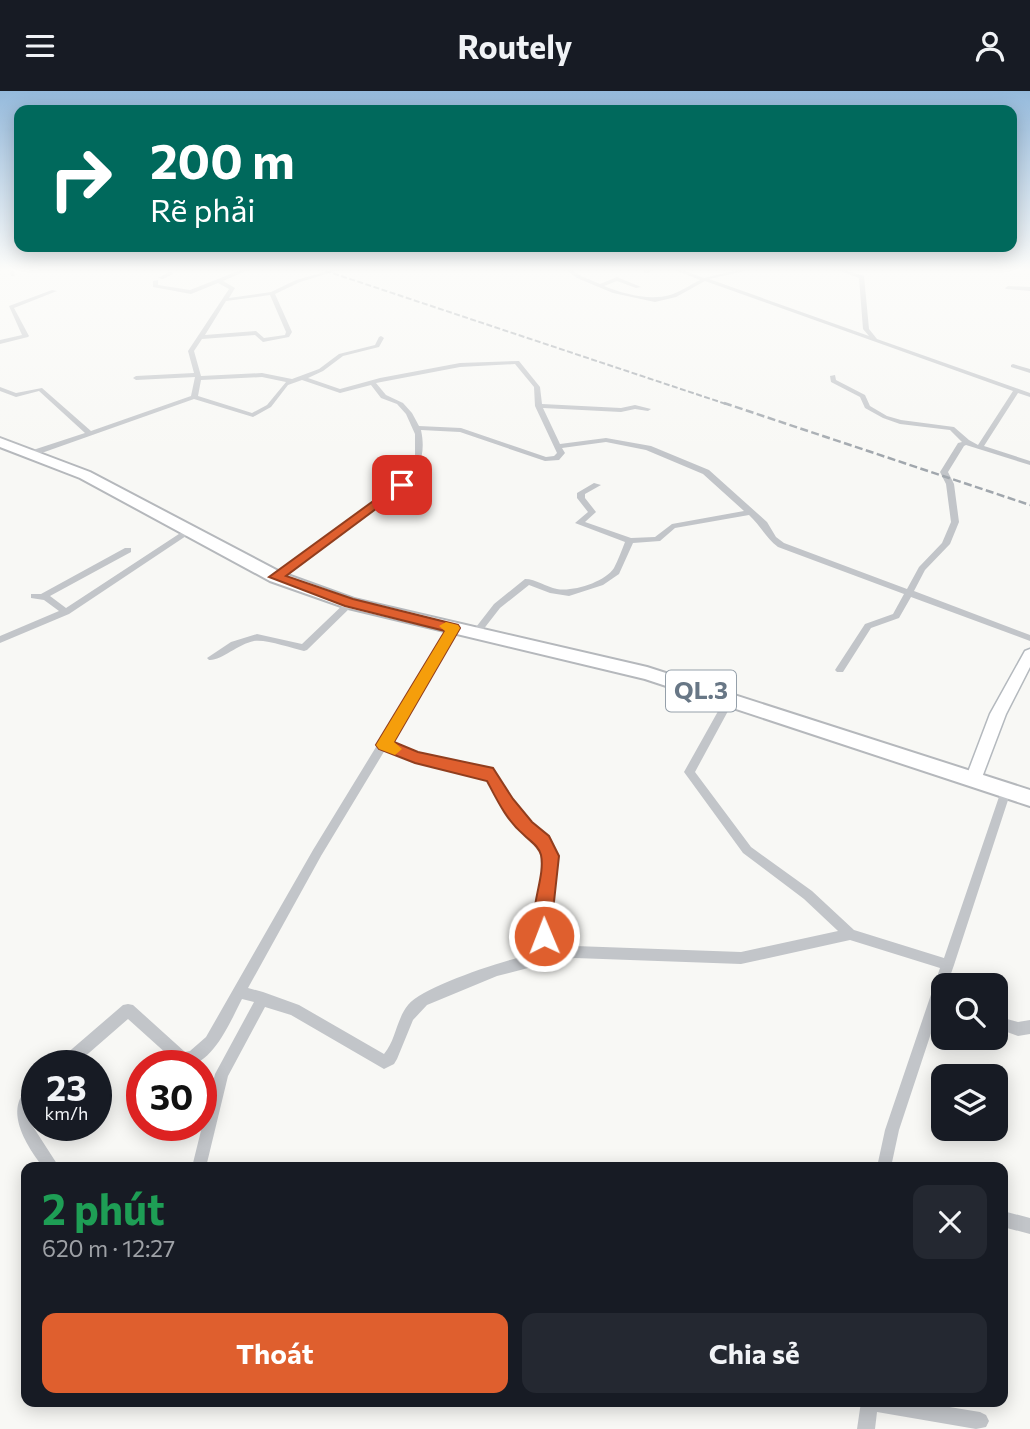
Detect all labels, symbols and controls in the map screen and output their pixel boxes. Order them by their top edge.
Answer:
text: Routely [458,26,572,66]
icon: menu [21,27,59,65]
icon: person [971,27,1009,65]
text: 200 m [150,129,295,189]
icon: right [35,133,126,224]
text: Rẽ phải [150,189,255,229]
pin [372,455,432,515]
icon: arrive [383,466,421,504]
road number: QL.3 [666,671,736,711]
position arrow [507,899,581,973]
map controls [931,973,1008,1141]
button: search [931,973,1008,1050]
speed limit sign: 30 [126,1050,217,1141]
button: layers [931,1064,1008,1141]
text: 23 [46,1065,87,1108]
text: km/h [45,1102,88,1124]
text: 2 phút [42,1182,165,1234]
button: close [913,1185,987,1259]
text: 620 m · 12:27 [42,1234,175,1262]
button: Thoát [42,1313,508,1393]
button: Chia sẻ [522,1313,987,1393]

